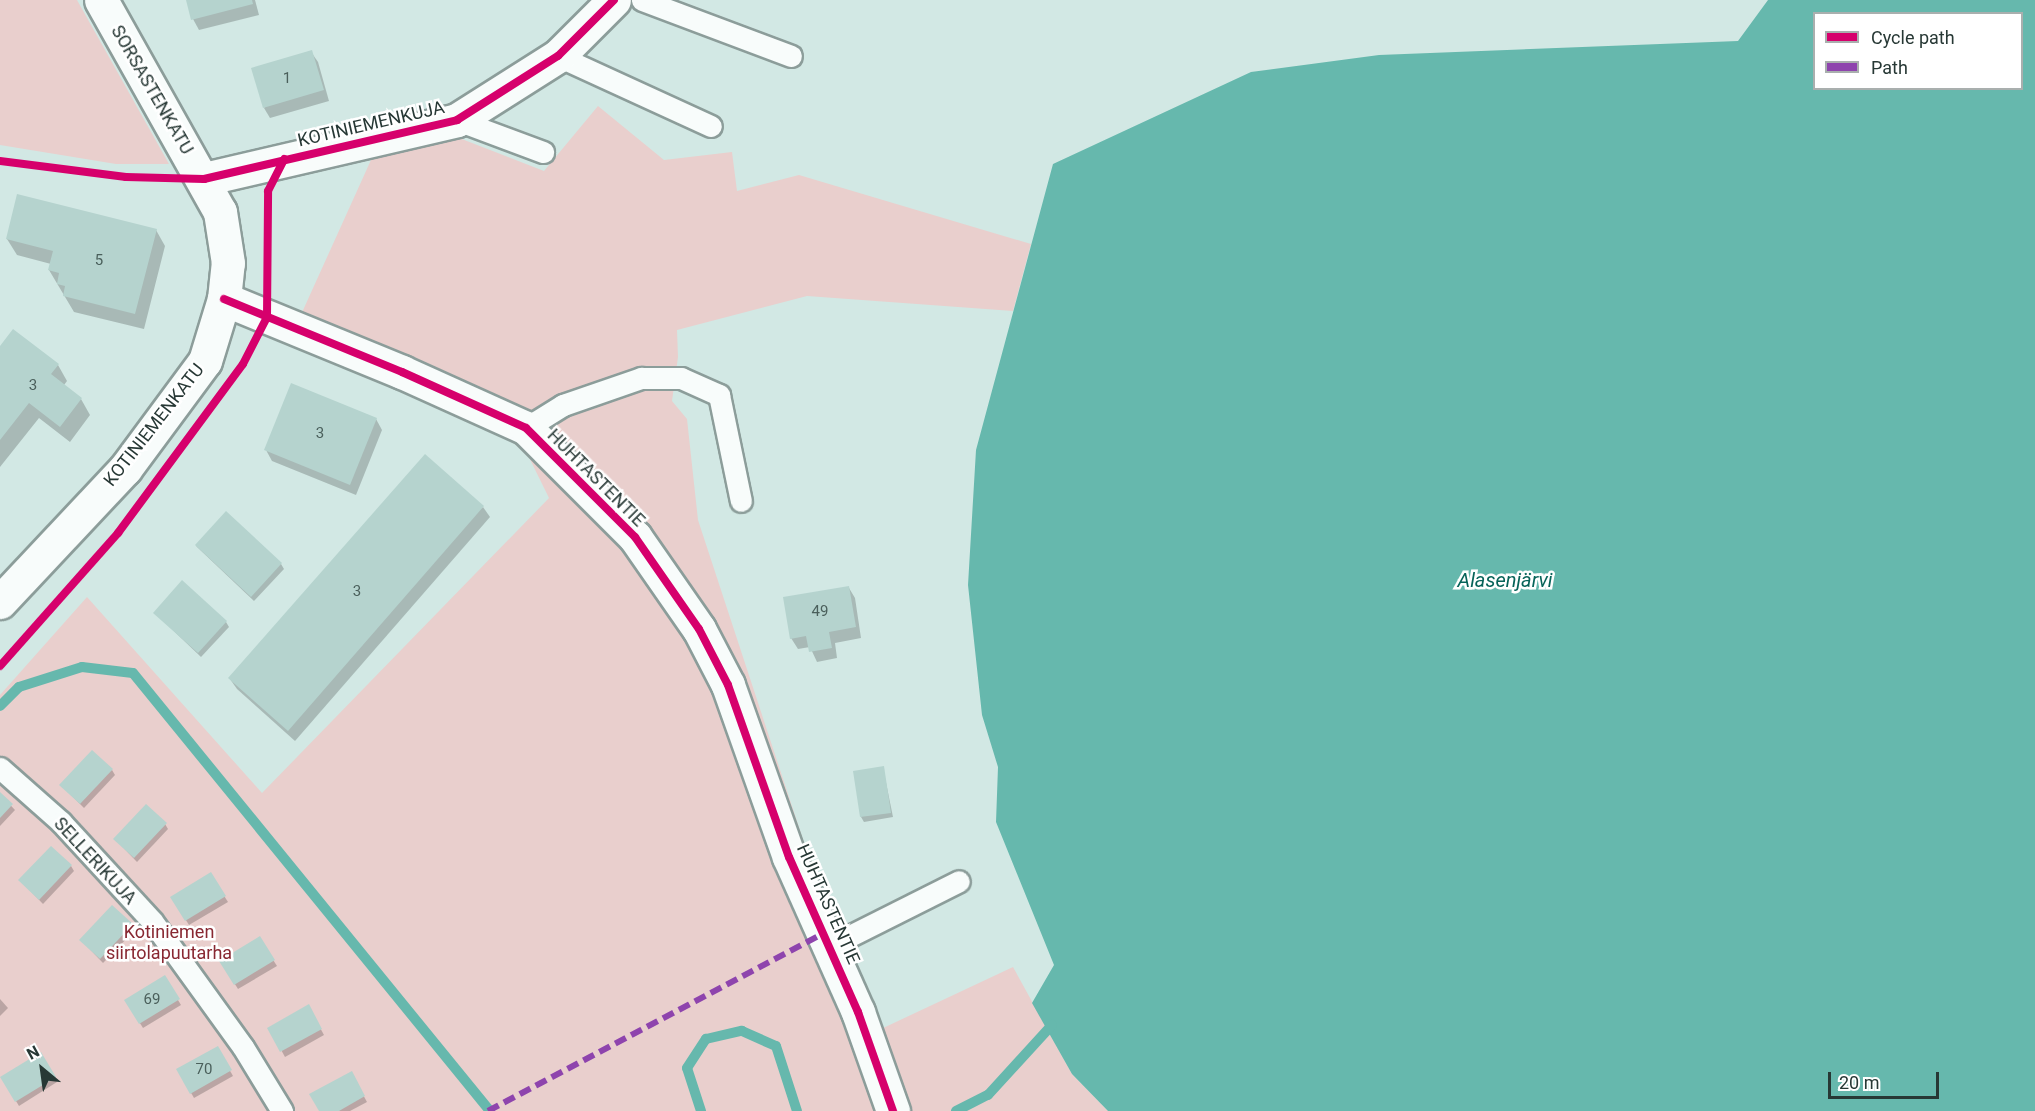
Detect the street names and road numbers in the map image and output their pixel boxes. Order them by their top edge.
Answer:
street label: SORSASTENKATU [106,22,198,158]
street label: KOTINIEMENKUJA [295,97,447,151]
street label: KOTINIEMENKATU [99,359,209,491]
street label: HUHTASTENTIE [543,425,649,531]
street label: SELLERIKUJA [49,813,141,909]
street label: HUHTASTENTIE [792,841,864,967]

